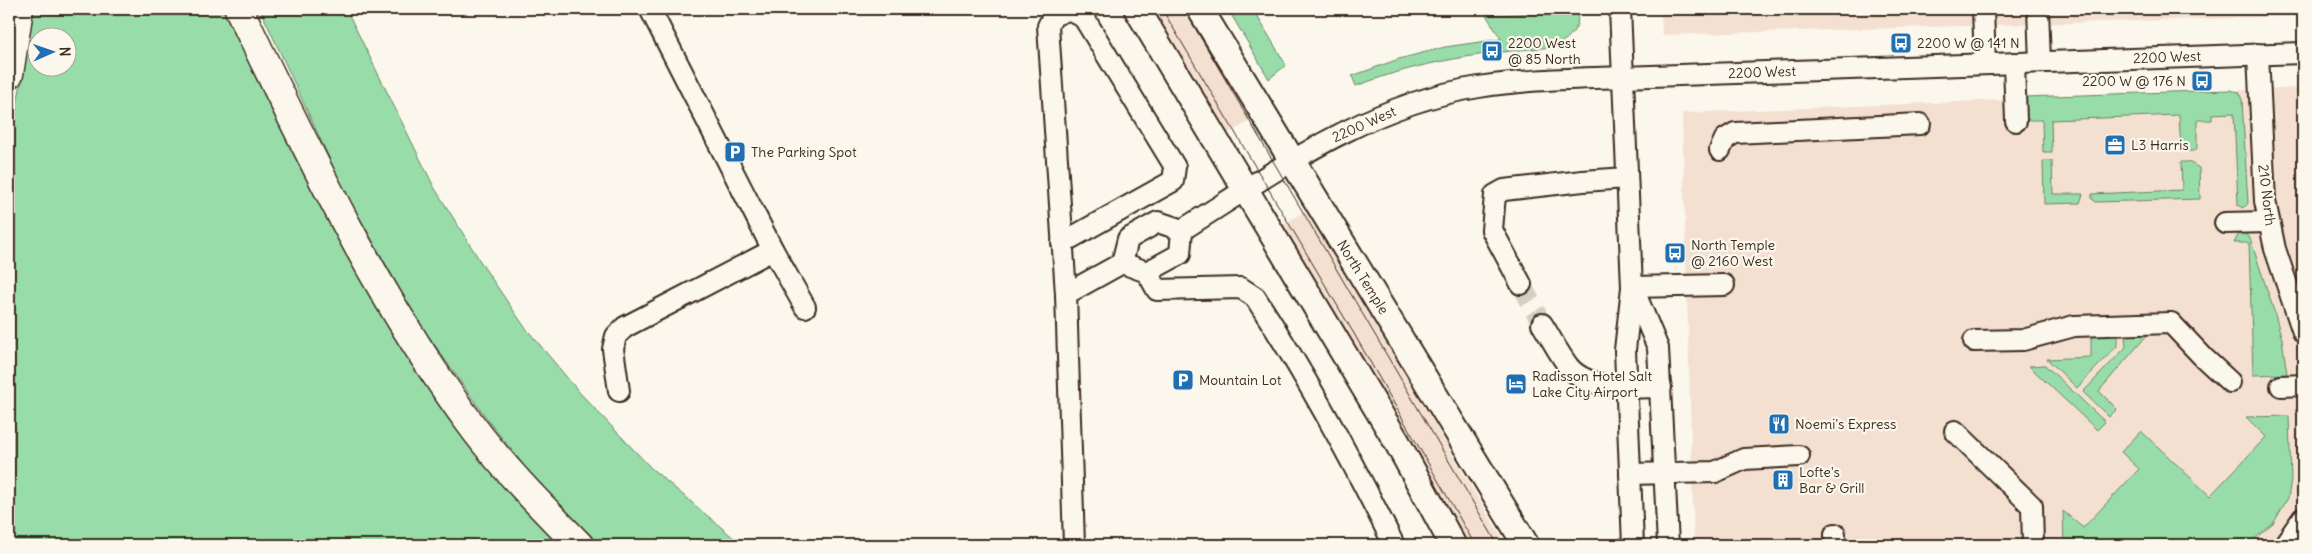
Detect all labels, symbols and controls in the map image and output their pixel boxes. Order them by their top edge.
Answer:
north arrow [28,28,78,78]
bus stop icon: 2200 W @ 141 N [1889,31,1913,55]
place label: 2200 West @ 85 North [1508,34,1581,68]
place label: 2200 W @ 141 N [1917,34,2020,52]
bus stop icon: 2200 West @ 85 North [1480,39,1504,63]
text: N [56,46,74,57]
street label: 2200 West [2133,47,2202,67]
street label: 2200 West [1728,62,1797,82]
bus stop icon: 2200 W @ 176 N [2190,69,2214,93]
place label: 2200 W @ 176 N [2082,72,2186,90]
street label: 2200 West [1329,102,1399,146]
office icon: L3 Harris [2103,133,2127,157]
place label: L3 Harris [2131,136,2189,154]
parking icon: The Parking Spot [723,140,747,164]
place label: The Parking Spot [751,143,857,161]
street label: 210 North [2254,163,2280,227]
place label: North Temple @ 2160 West [1691,236,1775,270]
street label: North Temple [1333,237,1393,317]
bus stop icon: North Temple @ 2160 West [1663,241,1687,265]
place label: Radisson Hotel Salt Lake City Airport [1532,367,1652,401]
parking icon: Mountain Lot [1171,368,1195,392]
place label: Mountain Lot [1199,371,1282,389]
hotel icon: Radisson Hotel Salt Lake City Airport [1504,372,1528,396]
restaurant icon: Noemi's Express [1767,412,1791,436]
place label: Noemi's Express [1795,415,1896,433]
place label: Lofte's Bar & Grill [1799,463,1864,497]
building icon: Lofte's Bar & Grill [1771,468,1795,492]

